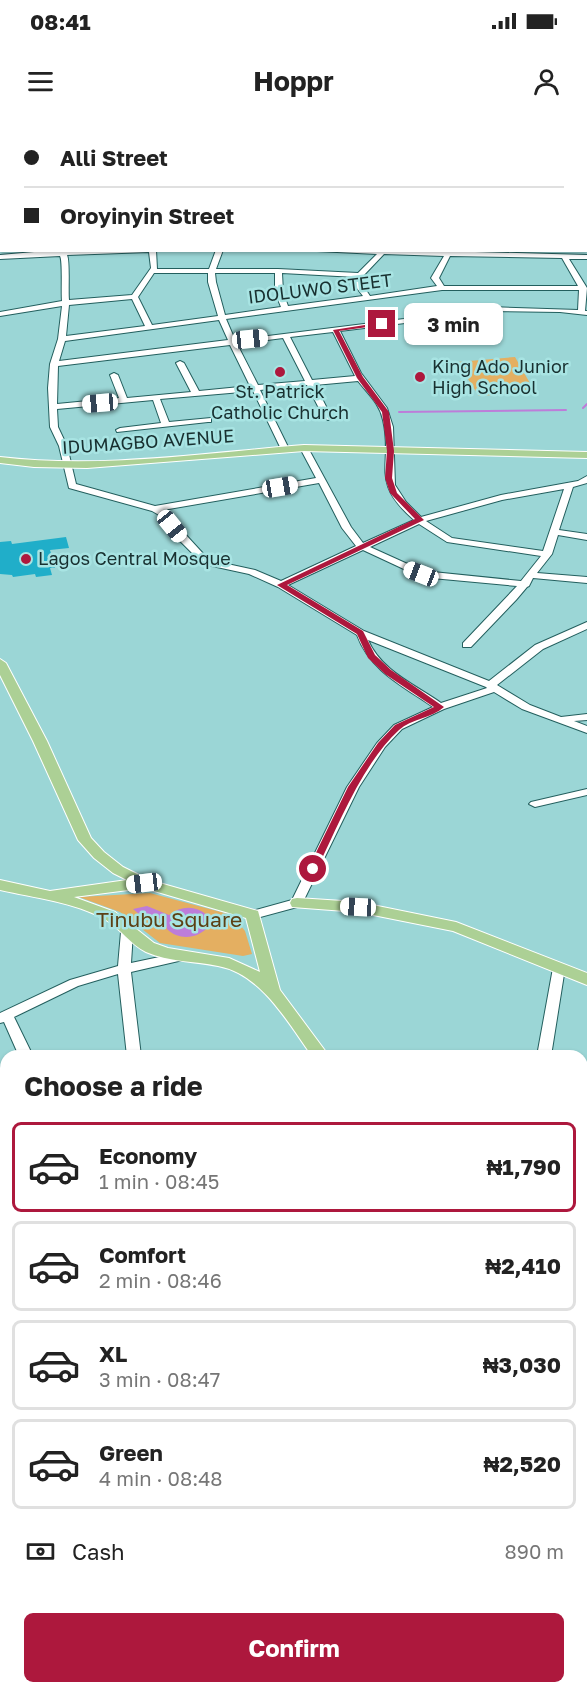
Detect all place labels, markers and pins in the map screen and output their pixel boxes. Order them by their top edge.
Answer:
place label: King Ado Junior High School [432,355,569,398]
marker: St. Patrick Catholic Church [273,365,287,379]
marker: King Ado Junior High School [413,370,427,384]
place label: St. Patrick Catholic Church [211,380,349,423]
place label: Lagos Central Mosque [38,547,231,569]
marker: Lagos Central Mosque [19,552,33,566]

